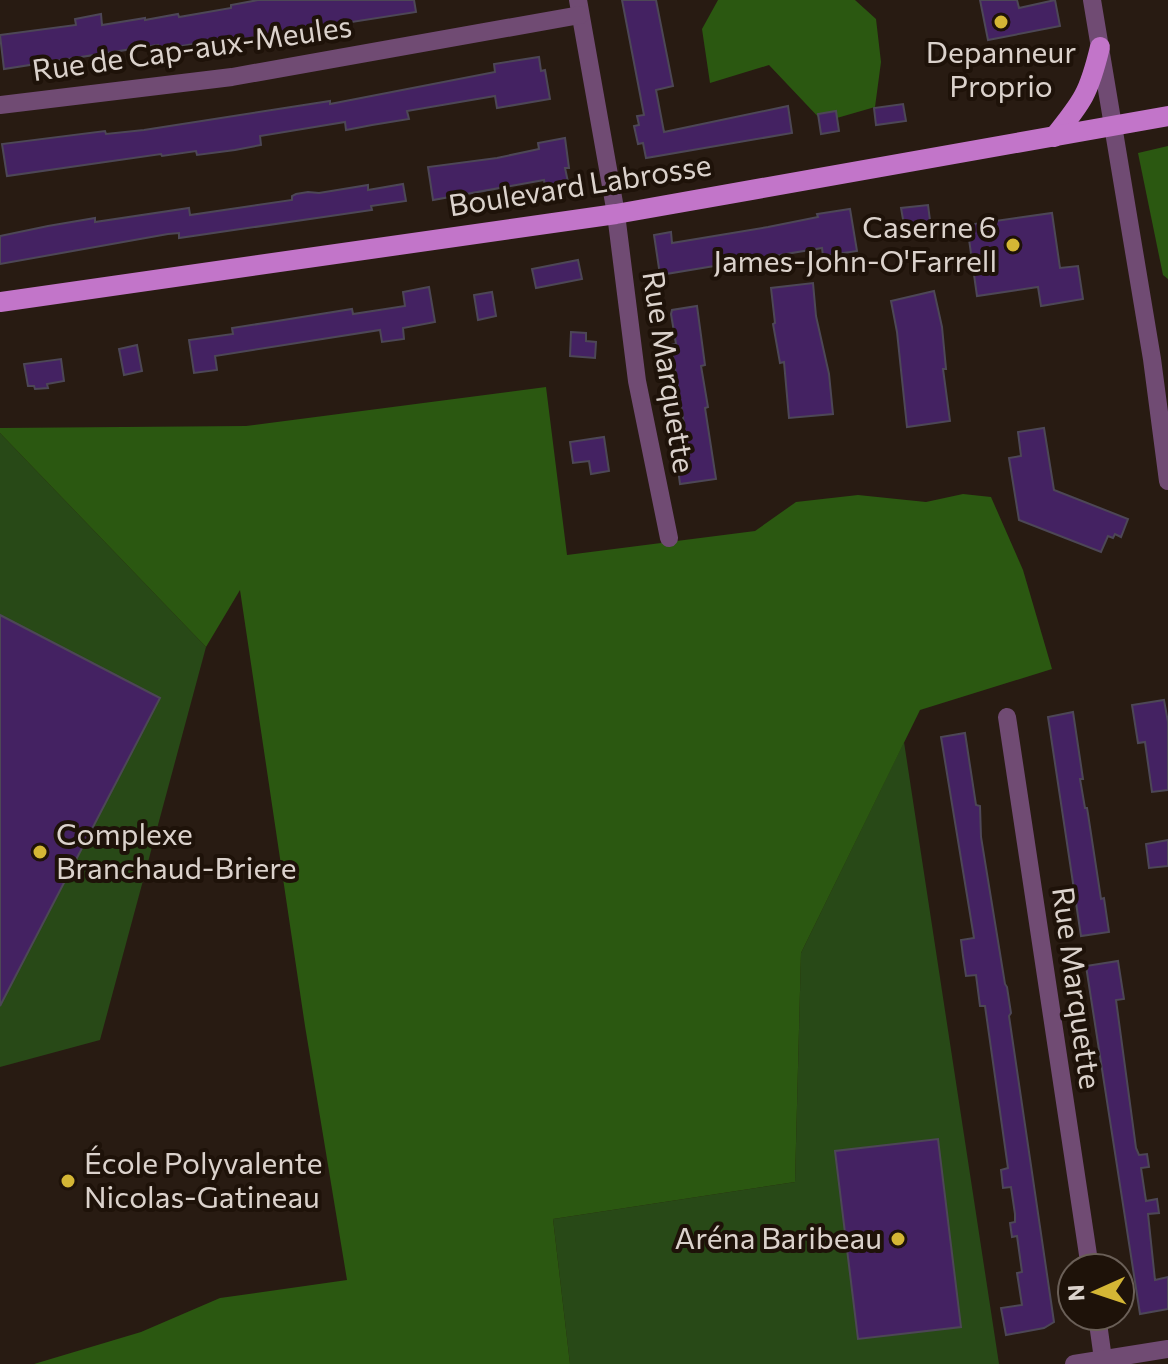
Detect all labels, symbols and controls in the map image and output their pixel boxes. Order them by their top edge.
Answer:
street label: Rue de Cap-aux-Meules [29,6,354,87]
marker: Depanneur Proprio [992,13,1010,31]
place label: Depanneur Proprio [926,32,1076,103]
street label: Boulevard Labrosse [446,145,713,223]
place label: Caserne 6 James-John-O'Farrell [713,207,997,278]
marker: Caserne 6 James-John-O'Farrell [1004,236,1022,254]
street label: Rue Marquette [636,268,705,475]
place label: Complexe Branchaud-Briere [56,814,297,885]
marker: Complexe Branchaud-Briere [31,843,49,861]
street label: Rue Marquette [1046,884,1111,1091]
place label: École Polyvalente Nicolas-Gatineau [84,1143,322,1214]
marker: École Polyvalente Nicolas-Gatineau [59,1172,77,1190]
place label: Aréna Baribeau [675,1218,882,1255]
marker: Aréna Baribeau [889,1230,907,1248]
north arrow [1056,1252,1136,1332]
text: N [1062,1284,1089,1302]

